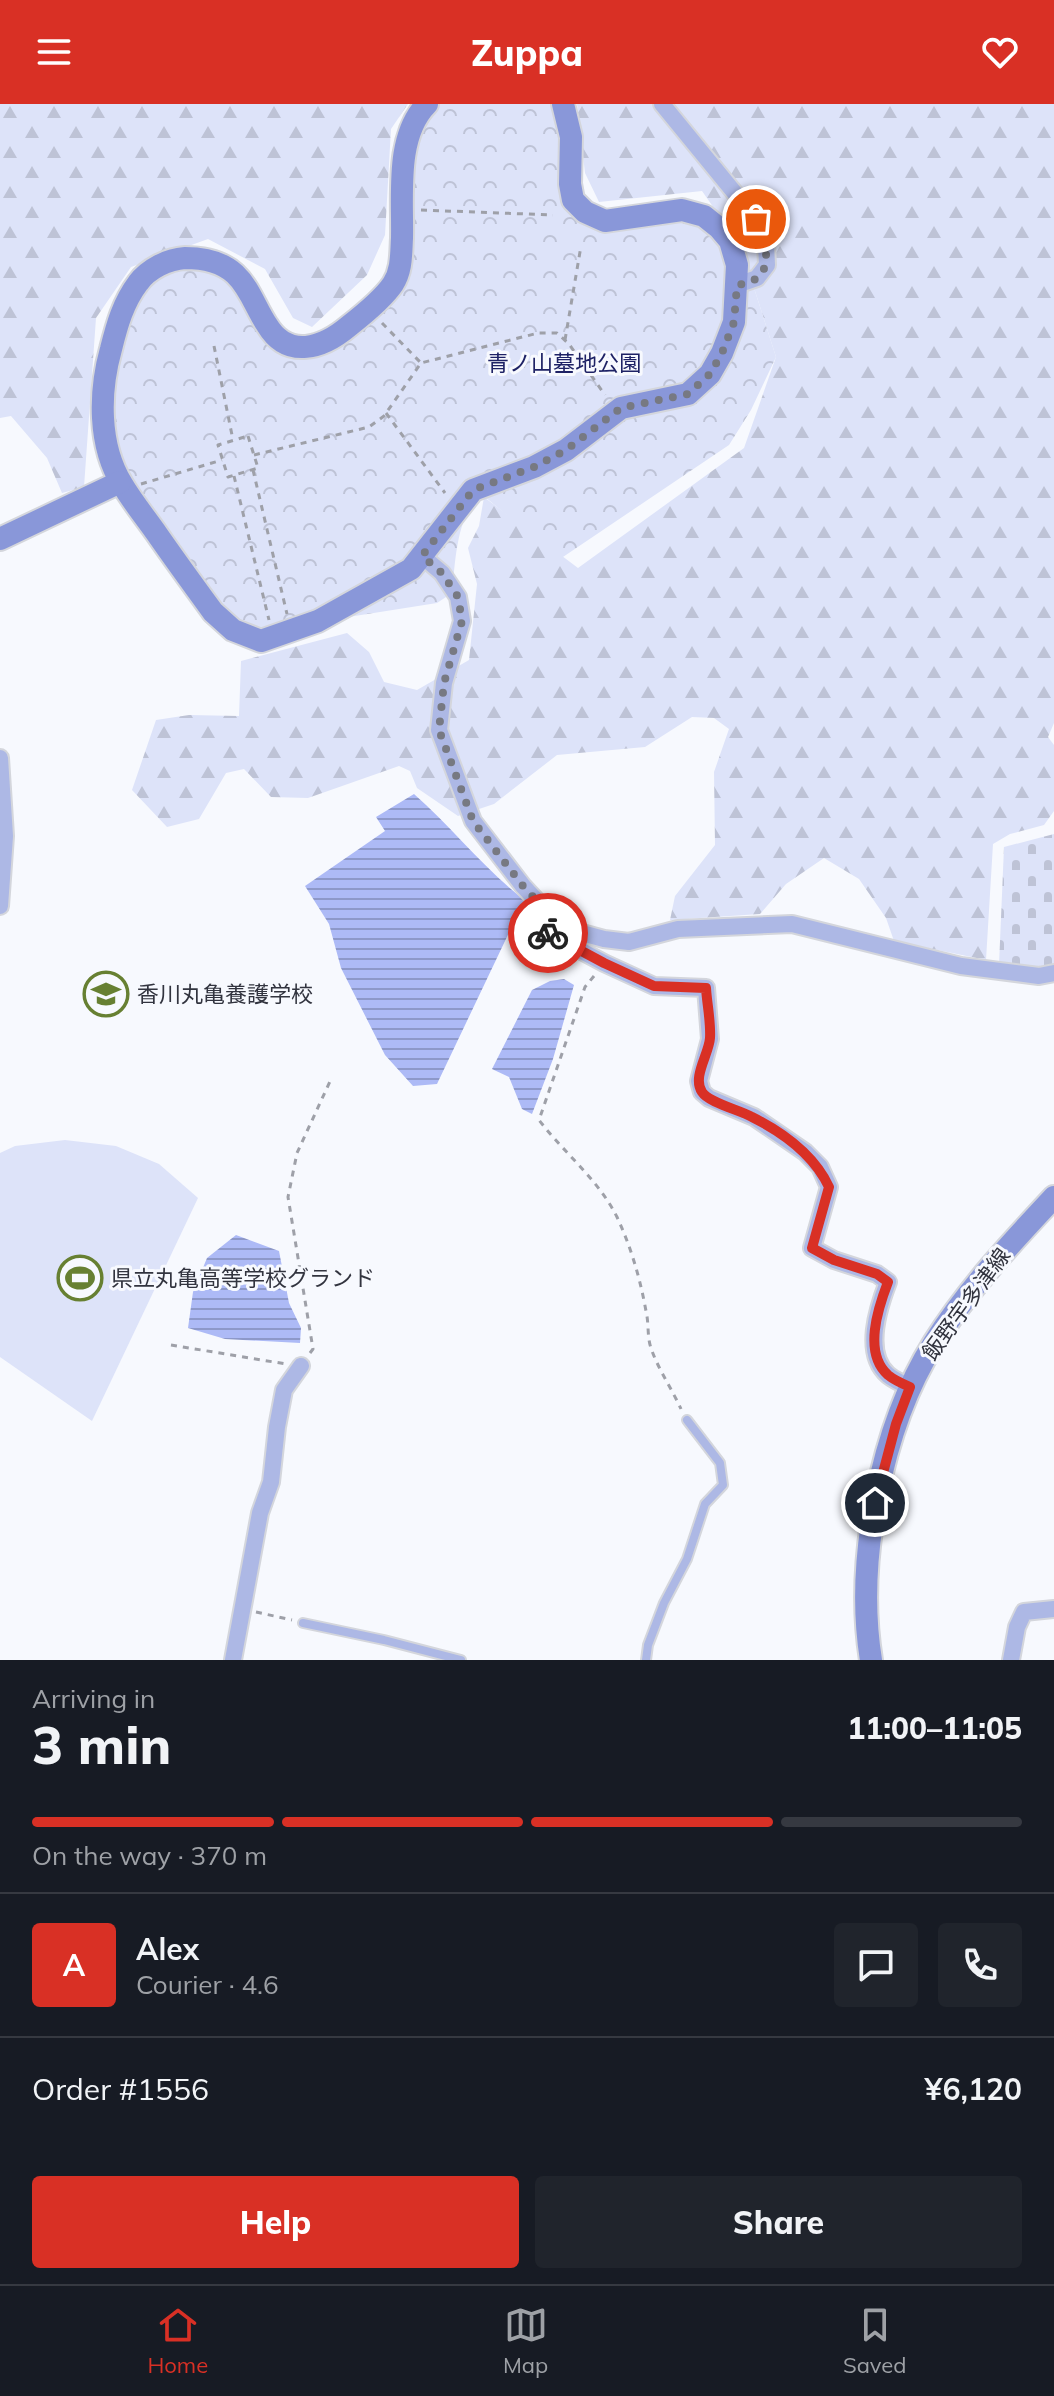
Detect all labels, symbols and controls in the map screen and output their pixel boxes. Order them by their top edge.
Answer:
icon: menu [32,30,76,74]
text: Zuppa [471,30,583,75]
icon: heart [978,30,1022,74]
pin [722,185,790,253]
icon: bag [734,197,778,241]
park label: 青ノ山墓地公園 [487,349,641,377]
courier [508,893,588,973]
icon: bike [526,911,570,955]
school or university icon: 香川丸亀養護学校 [82,970,130,1018]
place label: 香川丸亀養護学校 [137,980,313,1008]
street label: 飯野宇多津線 [916,1242,1016,1366]
sports icon: 県立丸亀高等学校グランド [56,1254,104,1302]
place label: 県立丸亀高等学校グランド [111,1264,375,1292]
pin [841,1469,909,1537]
icon: home [853,1481,897,1525]
text: Arriving in [32,1682,155,1715]
text: 11:00–11:05 [847,1709,1022,1747]
text: 3 min [32,1712,171,1777]
text: On the way · 370 m [32,1839,267,1872]
button: chat [834,1923,918,2007]
button: phone [938,1923,1022,2007]
text: Alex [136,1930,199,1968]
text: A [63,1946,85,1984]
text: Courier · 4.6 [136,1968,279,2001]
text: Order #1556 [32,2070,209,2108]
text: ¥6,120 [925,2070,1022,2108]
button: Help [32,2176,519,2268]
button: Share [535,2176,1022,2268]
tab: Home [147,2303,208,2379]
tab: Map [503,2303,548,2379]
tab: Saved [843,2303,907,2379]

